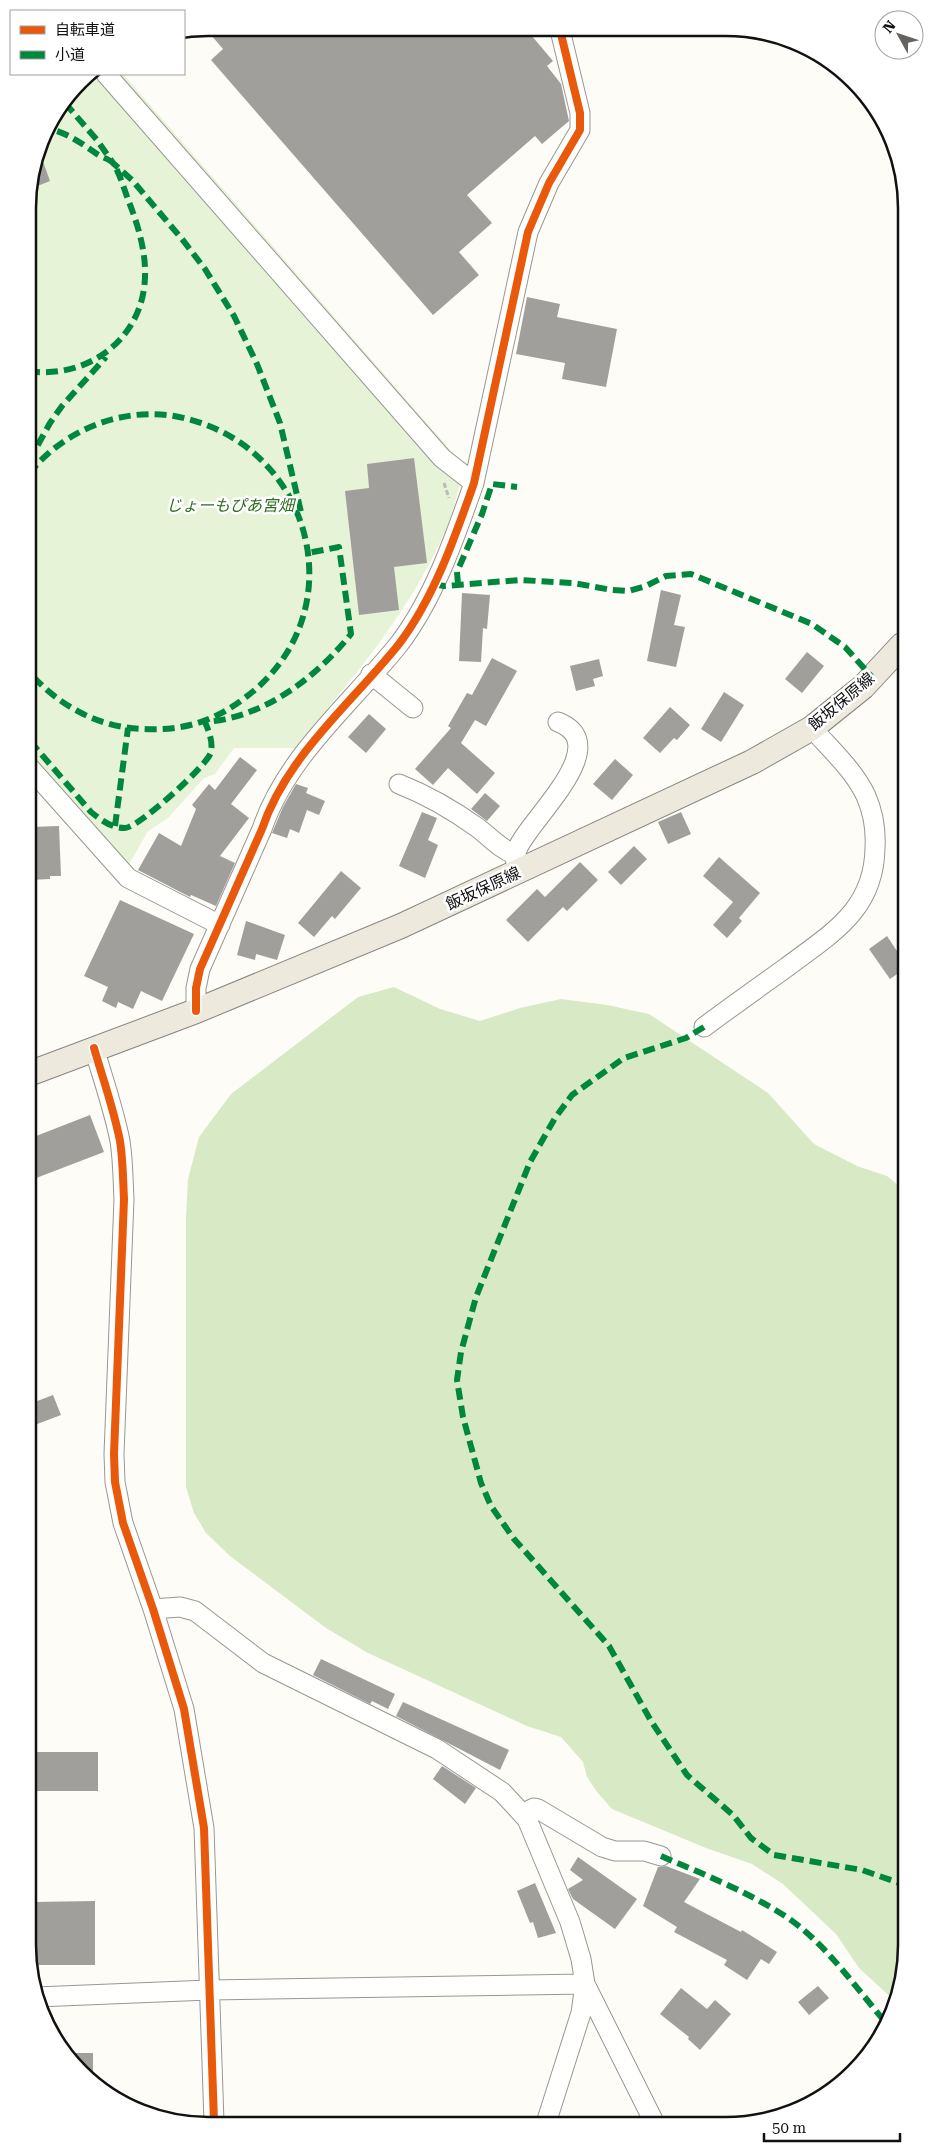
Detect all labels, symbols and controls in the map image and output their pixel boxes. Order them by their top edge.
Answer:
legend [10,10,185,75]
north arrow [874,10,924,60]
text: N [879,17,899,36]
text: 自転車道 [55,21,115,39]
text: 小道 [55,46,85,64]
park label: じょーもぴあ宮畑 [166,496,297,515]
street label: 飯坂保原線 [805,668,878,734]
street label: 飯坂保原線 [443,863,523,914]
scale bar [764,2110,900,2142]
text: 50 m [772,2119,807,2137]

